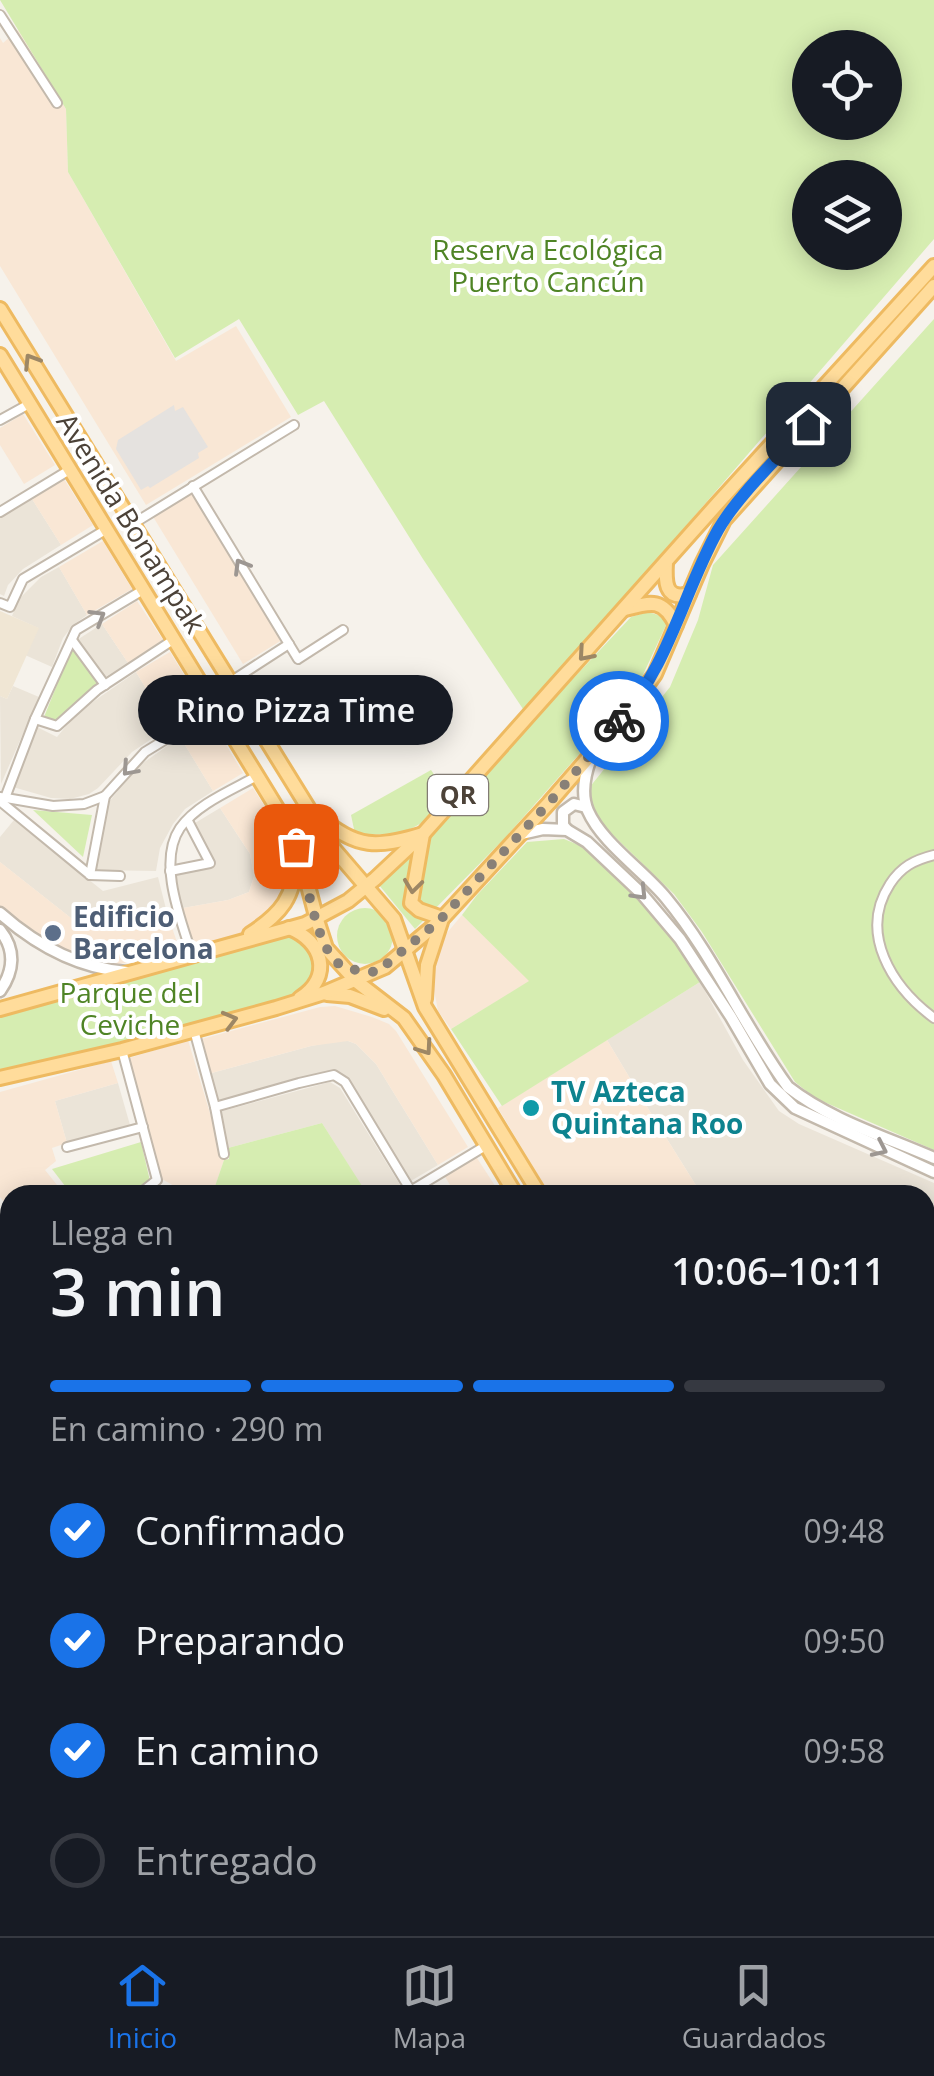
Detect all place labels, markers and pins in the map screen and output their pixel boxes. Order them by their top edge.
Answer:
pin [766,382,851,467]
callout: Rino Pizza Time [138,676,454,746]
pin [254,804,339,889]
place label: Edificio Barcelona [73,897,214,967]
marker: Edificio Barcelona [42,922,64,944]
place label: TV Azteca Quintana Roo [551,1072,743,1142]
marker: TV Azteca Quintana Roo [520,1097,542,1119]

